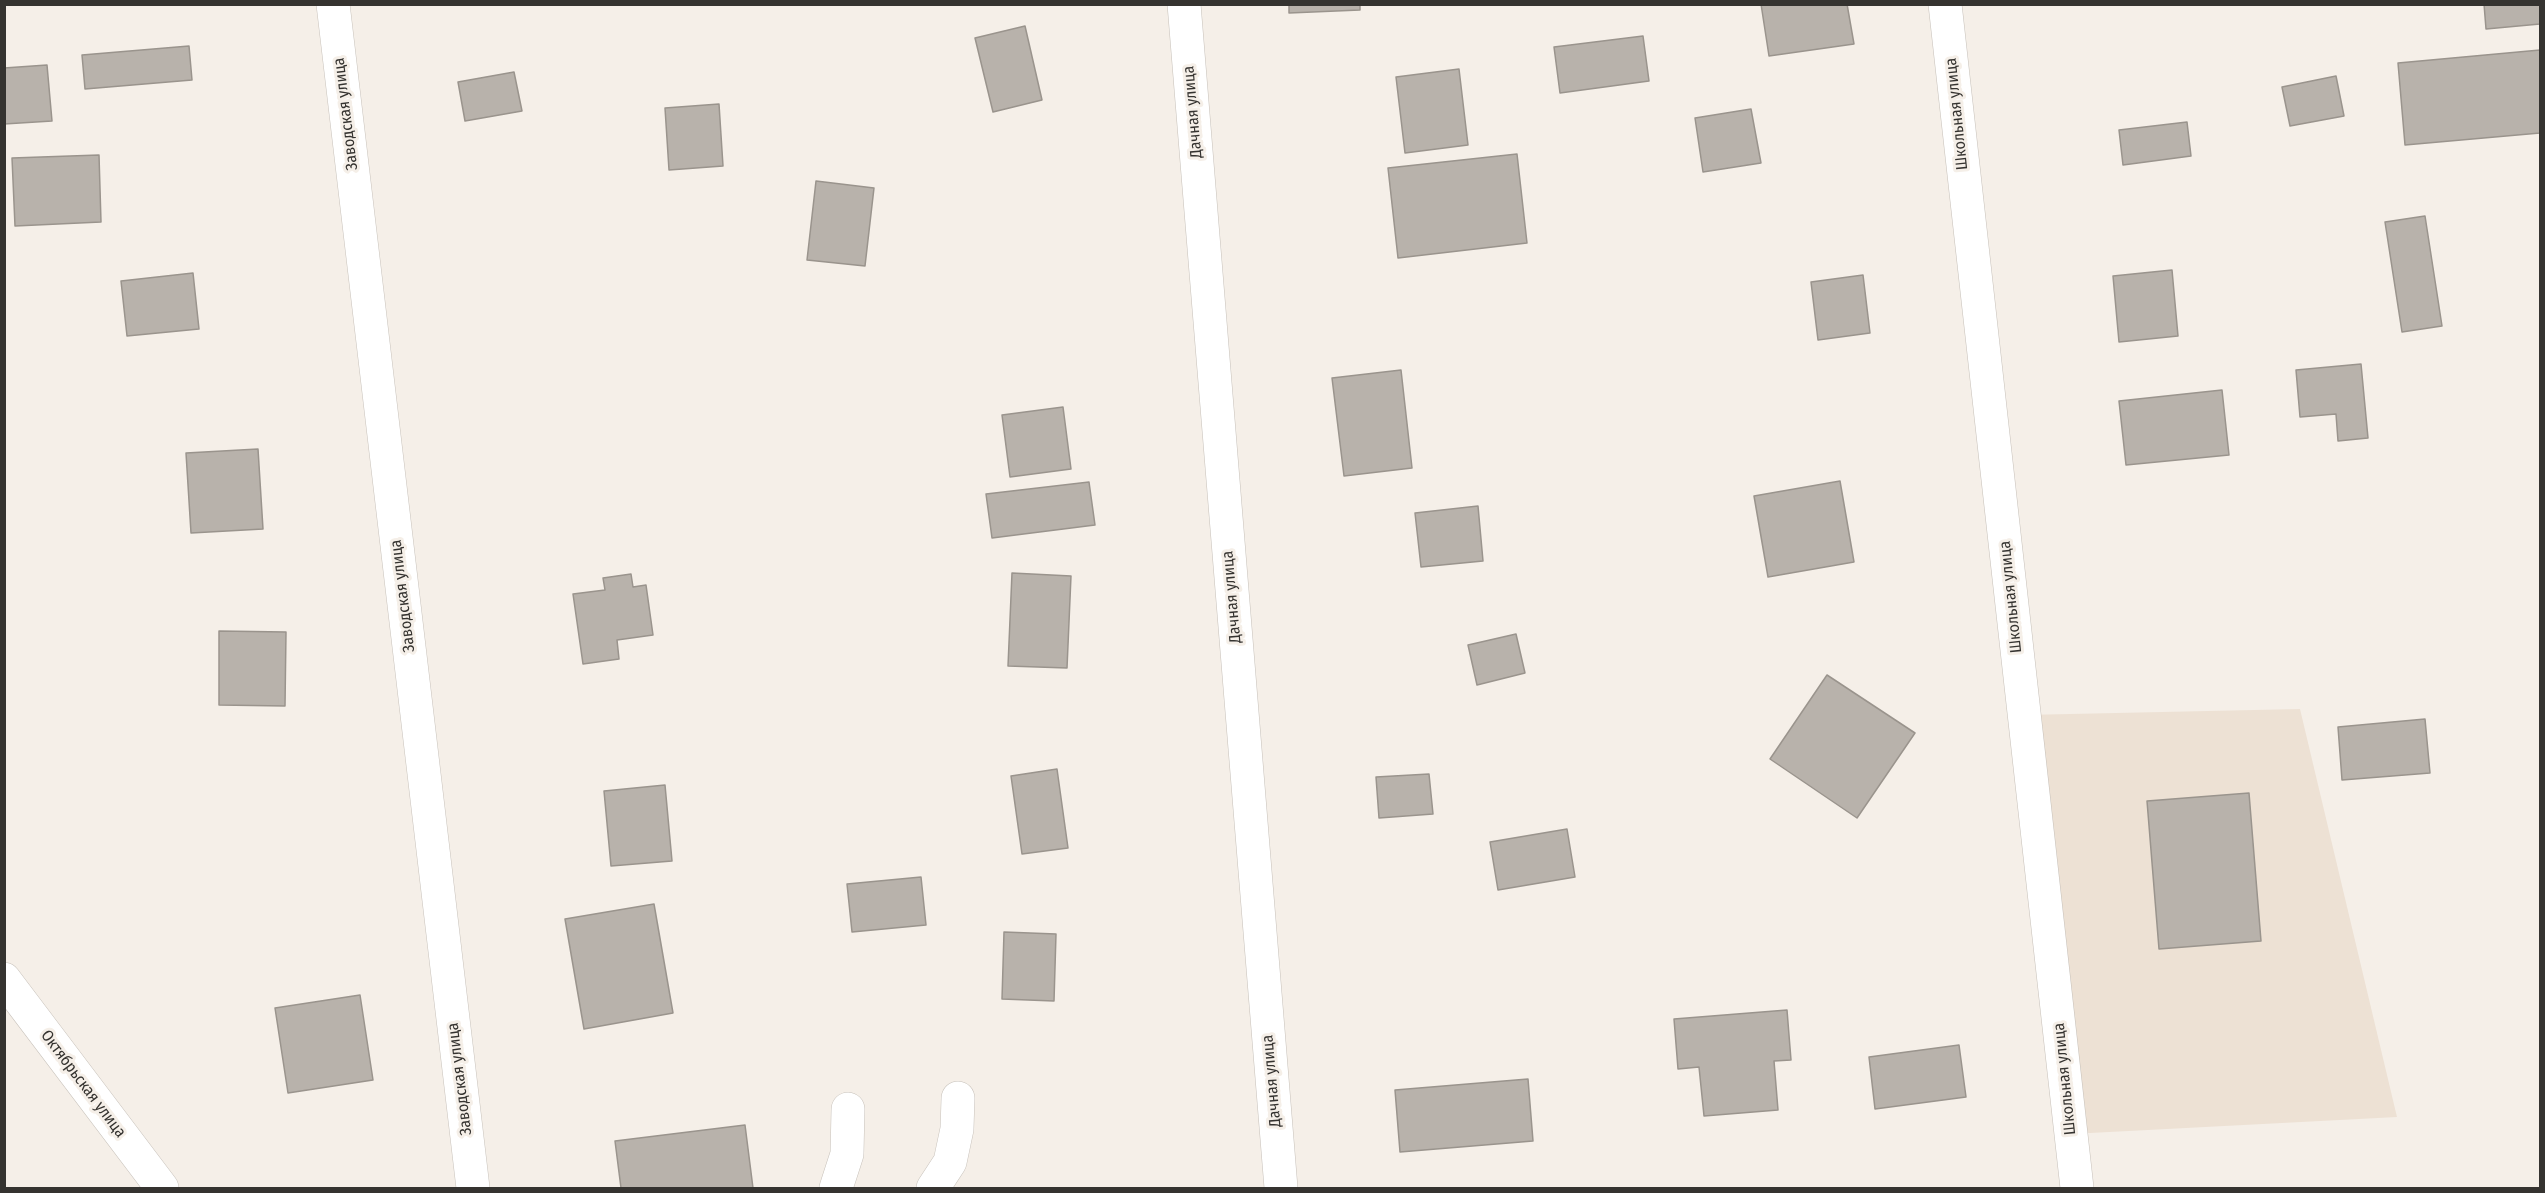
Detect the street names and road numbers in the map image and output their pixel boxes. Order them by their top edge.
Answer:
street label: Заводская улица [330,57,362,171]
street label: Школьная улица [1942,57,1972,171]
street label: Дачная улица [1179,65,1207,159]
street label: Заводская улица [387,539,419,653]
street label: Школьная улица [1996,540,2026,654]
street label: Дачная улица [1218,550,1246,644]
street label: Заводская улица [444,1022,476,1136]
street label: Школьная улица [2050,1022,2080,1136]
street label: Октябрьская улица [36,1026,130,1142]
street label: Дачная улица [1258,1034,1286,1128]

